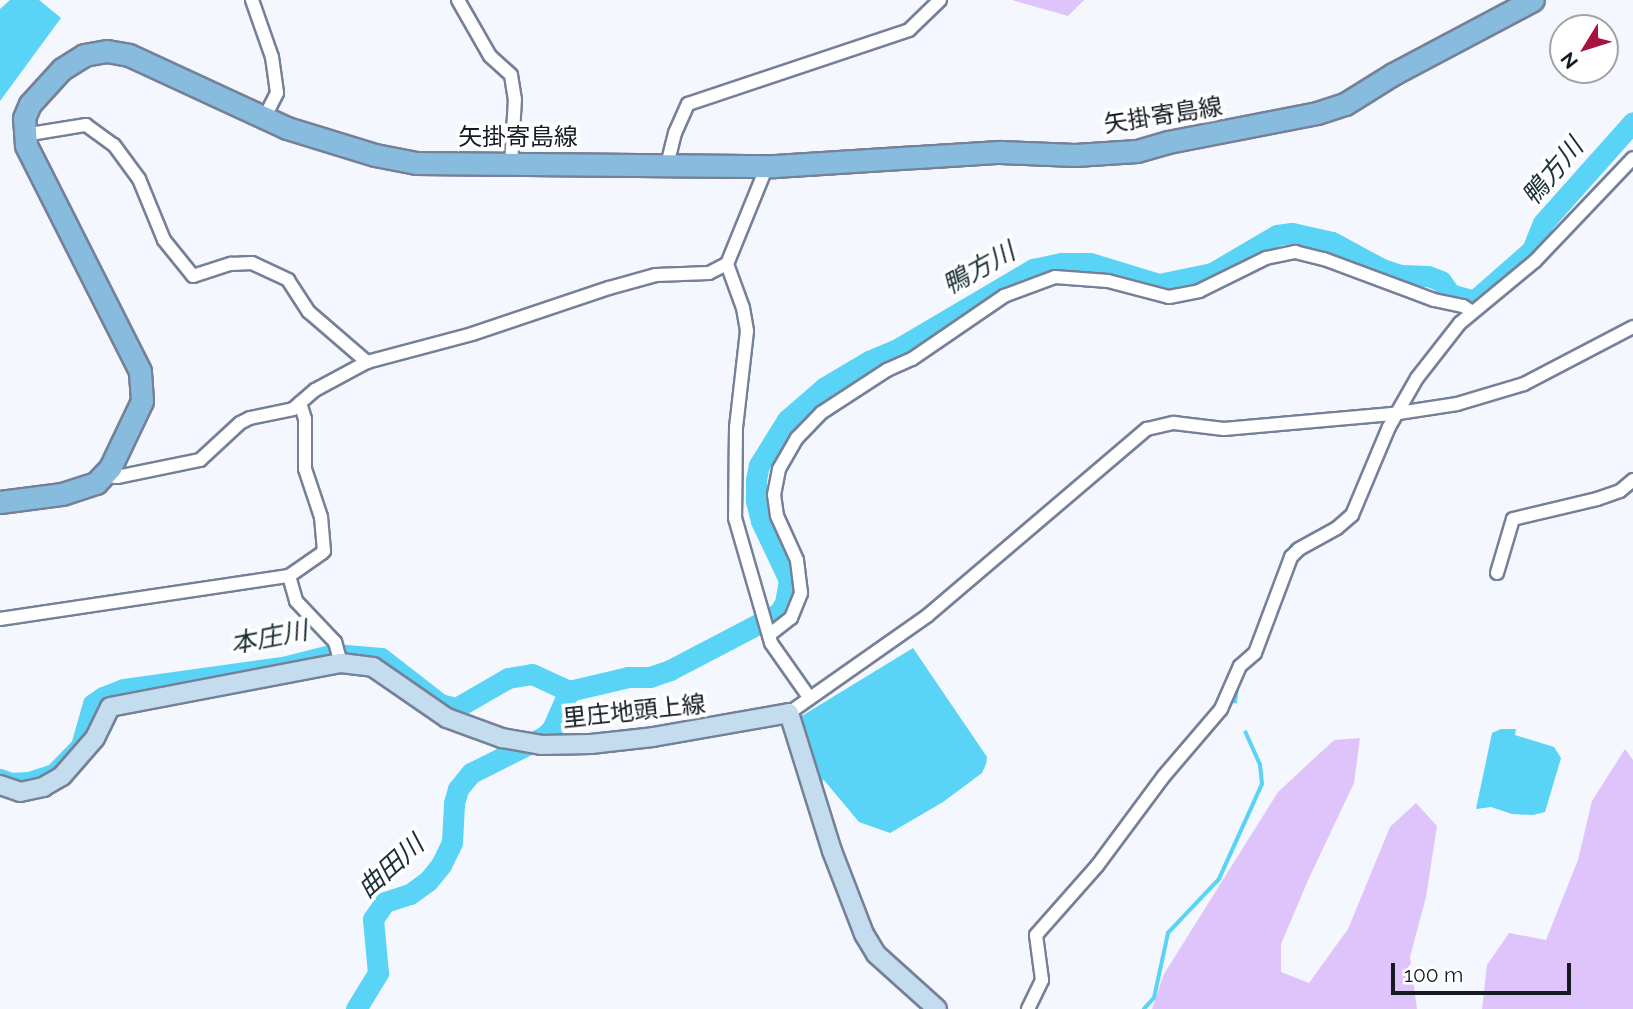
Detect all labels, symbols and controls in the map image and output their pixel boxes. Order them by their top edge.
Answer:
north arrow [1549,14,1619,84]
text: N [1556,48,1582,73]
street label: 矢掛寄島線 [1101,91,1225,139]
street label: 矢掛寄島線 [458,123,578,151]
water label: 鴨方川 [1516,132,1590,212]
water label: 鴨方川 [937,236,1021,302]
water label: 本庄川 [228,615,310,661]
street label: 里庄地頭上線 [561,689,707,733]
water label: 曲田川 [352,829,430,905]
scale bar [1395,950,1575,994]
text: 100 m [1404,962,1463,987]

